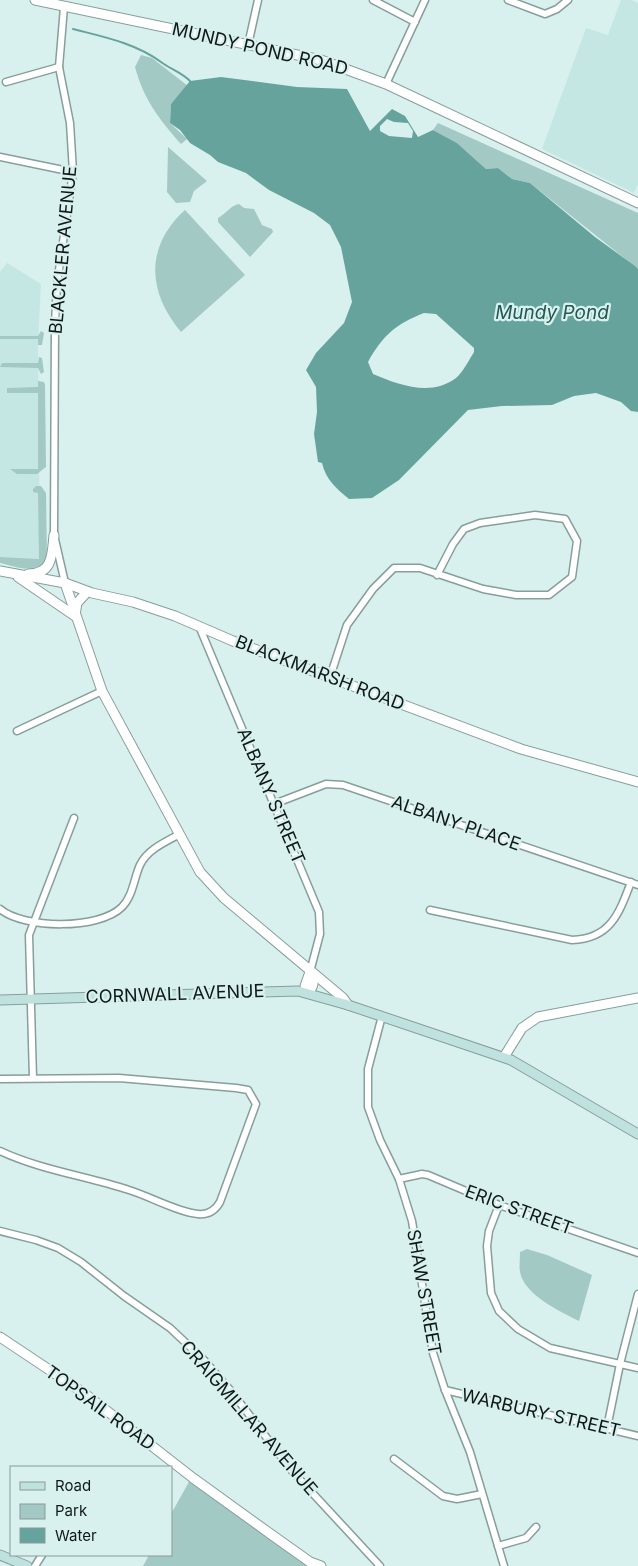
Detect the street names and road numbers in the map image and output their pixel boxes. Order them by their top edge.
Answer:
street label: MUNDY POND ROAD [170,18,350,79]
street label: BLACKLER AVENUE [45,165,80,335]
street label: BLACKMARSH ROAD [233,631,408,714]
street label: ALBANY STREET [233,725,310,867]
street label: ALBANY PLACE [389,791,523,854]
street label: CORNWALL AVENUE [85,980,265,1007]
street label: ERIC STREET [462,1180,576,1239]
street label: SHAW STREET [403,1227,446,1356]
street label: CRAIGMILLAR AVENUE [176,1336,322,1499]
street label: TOPSAIL ROAD [41,1361,159,1454]
street label: WARBURY STREET [460,1384,623,1441]

